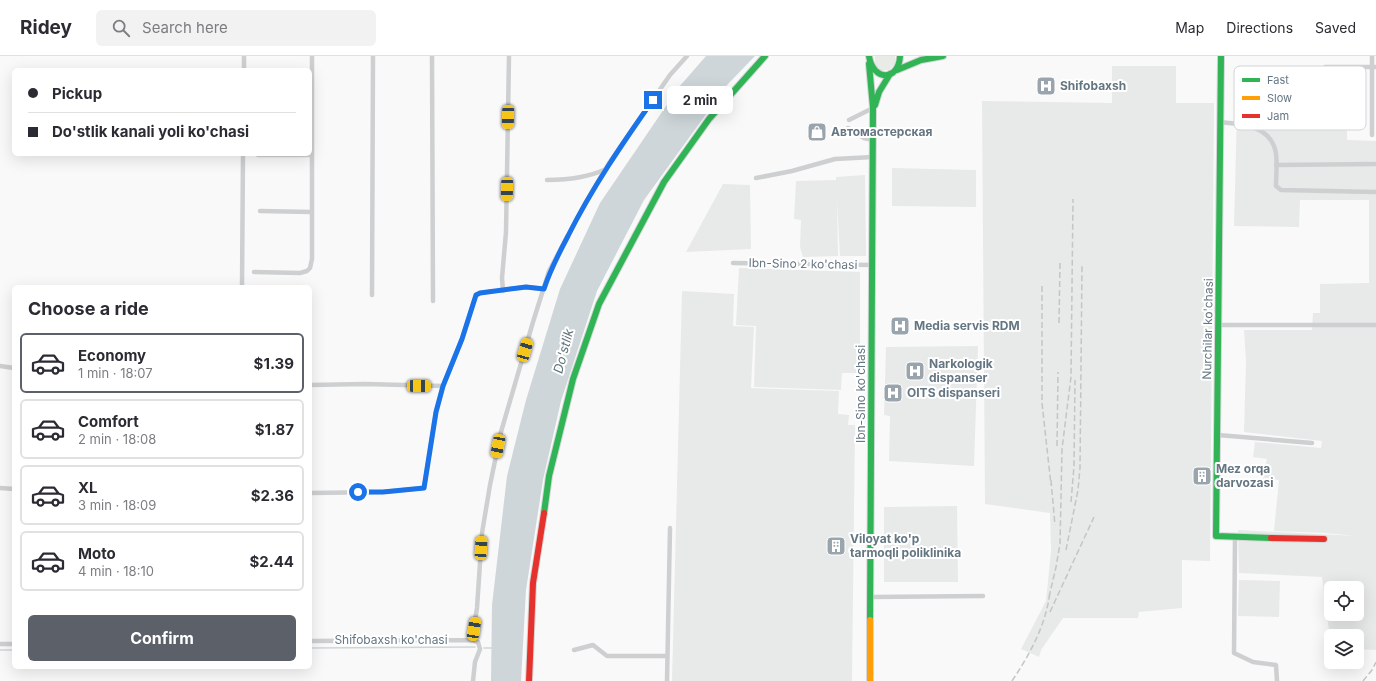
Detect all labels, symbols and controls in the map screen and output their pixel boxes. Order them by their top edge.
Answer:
search box [96,10,376,46]
text: Ridey [20,16,72,39]
icon: search [110,17,132,39]
text: Search here [142,18,228,37]
text: Map [1175,19,1204,36]
text: Directions [1226,19,1293,36]
text: Saved [1315,19,1356,36]
legend [1234,66,1366,130]
text: Fast [1267,73,1289,87]
hospital icon: Shifobaxsh [1035,75,1057,97]
place label: Shifobaxsh [1060,78,1126,93]
text: Pickup [52,84,102,103]
callout: 2 min [667,86,733,114]
route end [644,91,662,109]
text: Slow [1267,91,1292,105]
text: 2 min [683,92,717,108]
car [502,105,514,129]
text: Jam [1267,109,1289,123]
shop icon: Автомастерская [806,121,828,143]
text: Do'stlik kanali yoli ko'chasi [52,122,249,141]
place label: Автомастерская [831,124,932,139]
car [501,177,513,201]
street label: Ibn-Sino 2 ko'chasi [748,255,858,272]
street label: Nurchilar ko'chasi [1199,278,1216,380]
text: Choose a ride [28,298,149,319]
hospital icon: Media servis RDM [889,315,911,337]
place label: Media servis RDM [914,318,1020,333]
water label: Do'stlik [549,326,577,375]
car [516,337,534,363]
icon: car [30,345,66,381]
street label: Ibn-Sino ko'chasi [853,345,868,443]
text: Economy [78,346,146,365]
text: $1.39 [254,354,294,373]
place label: Narkologik dispanser [929,356,993,385]
hospital icon: Narkologik dispanser [904,360,926,382]
text: 1 min · 18:07 [78,365,153,381]
car [407,380,431,392]
hospital icon: OITS dispanseri [882,382,904,404]
place label: OITS dispanseri [907,385,1000,400]
icon: car [30,411,66,447]
text: Comfort [78,412,139,431]
text: $1.87 [255,420,294,439]
text: 2 min · 18:08 [78,431,156,447]
car [490,433,506,459]
place label: Mez orqa darvozasi [1216,461,1274,490]
building icon: Mez orqa darvozasi [1191,465,1213,487]
icon: car [30,477,66,513]
text: XL [78,478,98,497]
route start [349,483,367,501]
text: $2.36 [251,486,294,505]
text: 3 min · 18:09 [78,497,156,513]
place label: Viloyat ko'p tarmoqli poliklinika [850,531,961,560]
building icon: Viloyat ko'p tarmoqli poliklinika [825,535,847,557]
car [474,536,488,560]
icon: car [30,543,66,579]
text: Moto [78,544,116,563]
text: $2.44 [249,552,294,571]
text: 4 min · 18:10 [78,563,154,579]
map controls [1324,581,1364,669]
button: locate [1324,581,1364,621]
button: Confirm [28,615,296,661]
car [466,616,482,642]
button: layers [1324,629,1364,669]
street label: Shifobaxsh ko'chasi [334,632,448,647]

